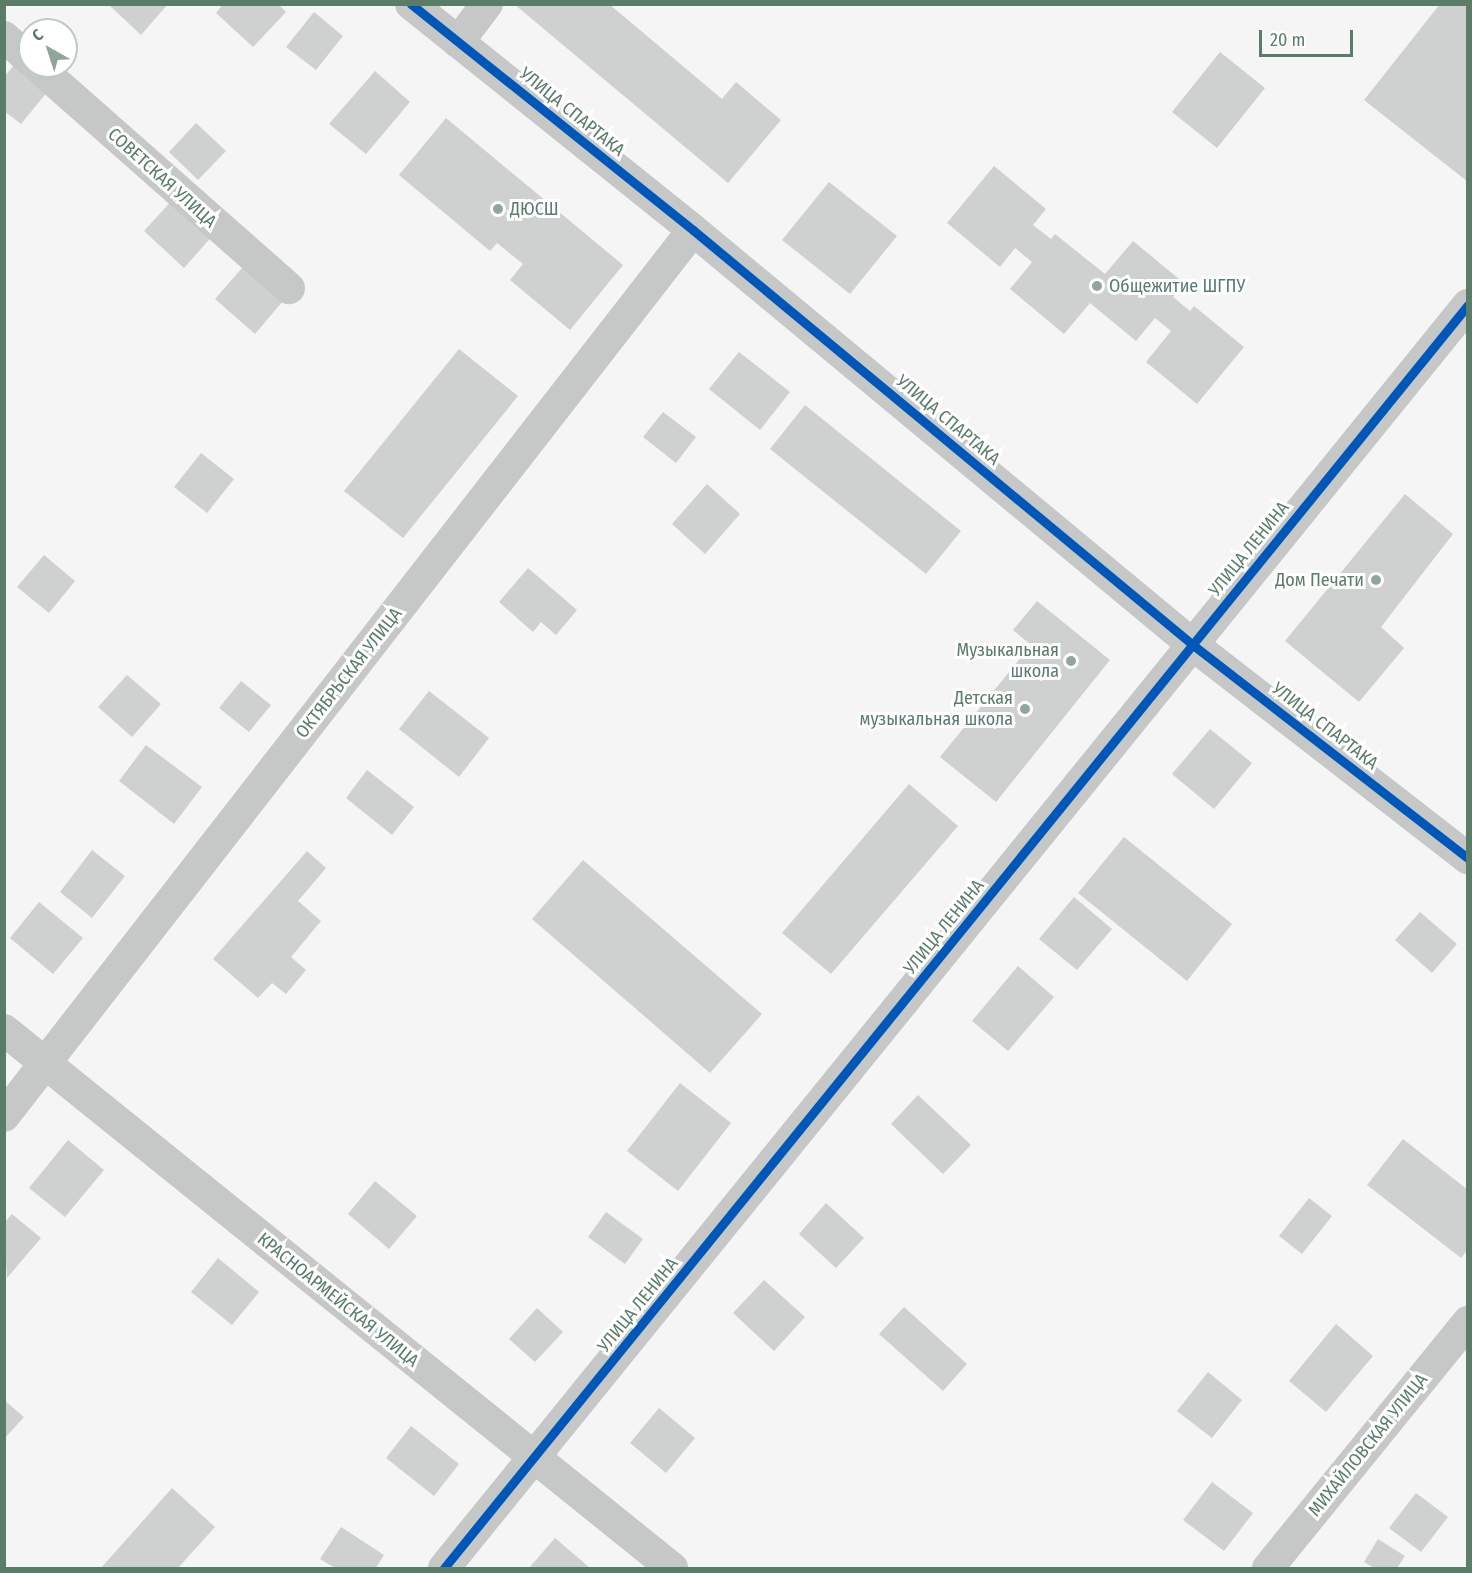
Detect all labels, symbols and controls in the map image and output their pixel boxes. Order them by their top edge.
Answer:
north arrow [18,18,78,78]
scale bar [1262,18,1356,56]
text: С [28,25,47,45]
text: 20 m [1270,29,1305,51]
street label: УЛИЦА СПАРТАКА [515,63,629,161]
street label: СОВЕТСКАЯ УЛИЦА [103,124,221,232]
place label: ДЮСШ [510,198,559,220]
marker: ДЮСШ [491,202,505,216]
place label: Общежитие ШГПУ [1109,275,1245,297]
marker: Общежитие ШГПУ [1090,279,1104,293]
street label: УЛИЦА СПАРТАКА [892,370,1004,470]
street label: УЛИЦА ЛЕНИНА [1204,497,1294,601]
place label: Дом Печати [1275,569,1364,591]
marker: Дом Печати [1369,573,1383,587]
street label: ОКТЯБРЬСКАЯ УЛИЦА [291,603,407,743]
place label: Музыкальная школа [956,640,1059,682]
marker: Музыкальная школа [1064,654,1078,668]
street label: УЛИЦА СПАРТАКА [1268,678,1382,774]
place label: Детская музыкальная школа [860,688,1013,730]
marker: Детская музыкальная школа [1018,702,1032,716]
street label: УЛИЦА ЛЕНИНА [899,875,989,979]
street label: КРАСНОАРМЕЙСКАЯ УЛИЦА [253,1228,423,1372]
street label: УЛИЦА ЛЕНИНА [593,1253,683,1357]
street label: МИХАЙЛОВСКАЯ УЛИЦА [1304,1369,1432,1521]

